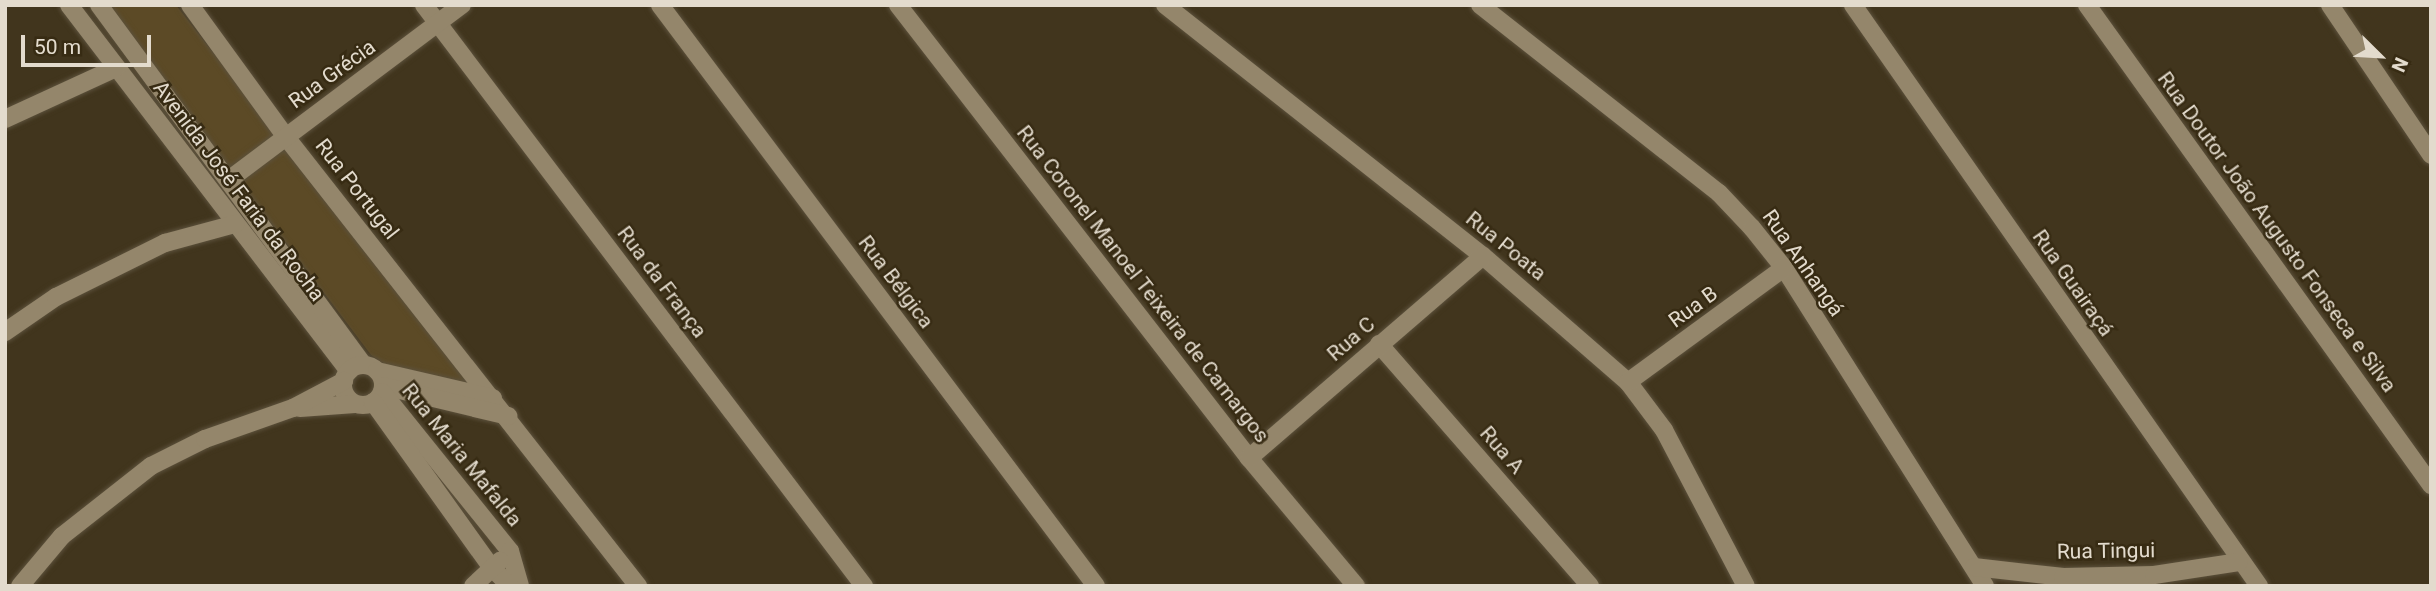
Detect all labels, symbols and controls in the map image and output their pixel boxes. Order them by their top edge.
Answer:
scale bar [24,21,154,65]
north arrow [2345,21,2415,91]
street label: Rua Grécia [284,34,380,114]
text: 50 m [34,35,81,59]
text: N [2386,54,2413,76]
street label: Rua Doutor João Augusto Fonseca e Silva [2152,67,2402,397]
street label: Avenida José Faria da Rocha [148,76,330,306]
street label: Rua Coronel Manoel Teixeira de Camargos [1011,120,1275,448]
street label: Rua Portugal [310,134,404,244]
street label: Rua Anhangá [1757,205,1849,321]
street label: Rua Poata [1461,206,1551,286]
street label: Rua da França [612,221,712,343]
street label: Rua Guairaçá [2027,225,2119,341]
street label: Rua Bélgica [853,231,939,333]
street label: Rua B [1664,281,1722,333]
street label: Rua C [1322,312,1380,366]
street label: Rua Maria Mafalda [397,378,527,532]
street label: Rua A [1474,421,1530,479]
street label: Rua Tingui [2056,538,2156,564]

